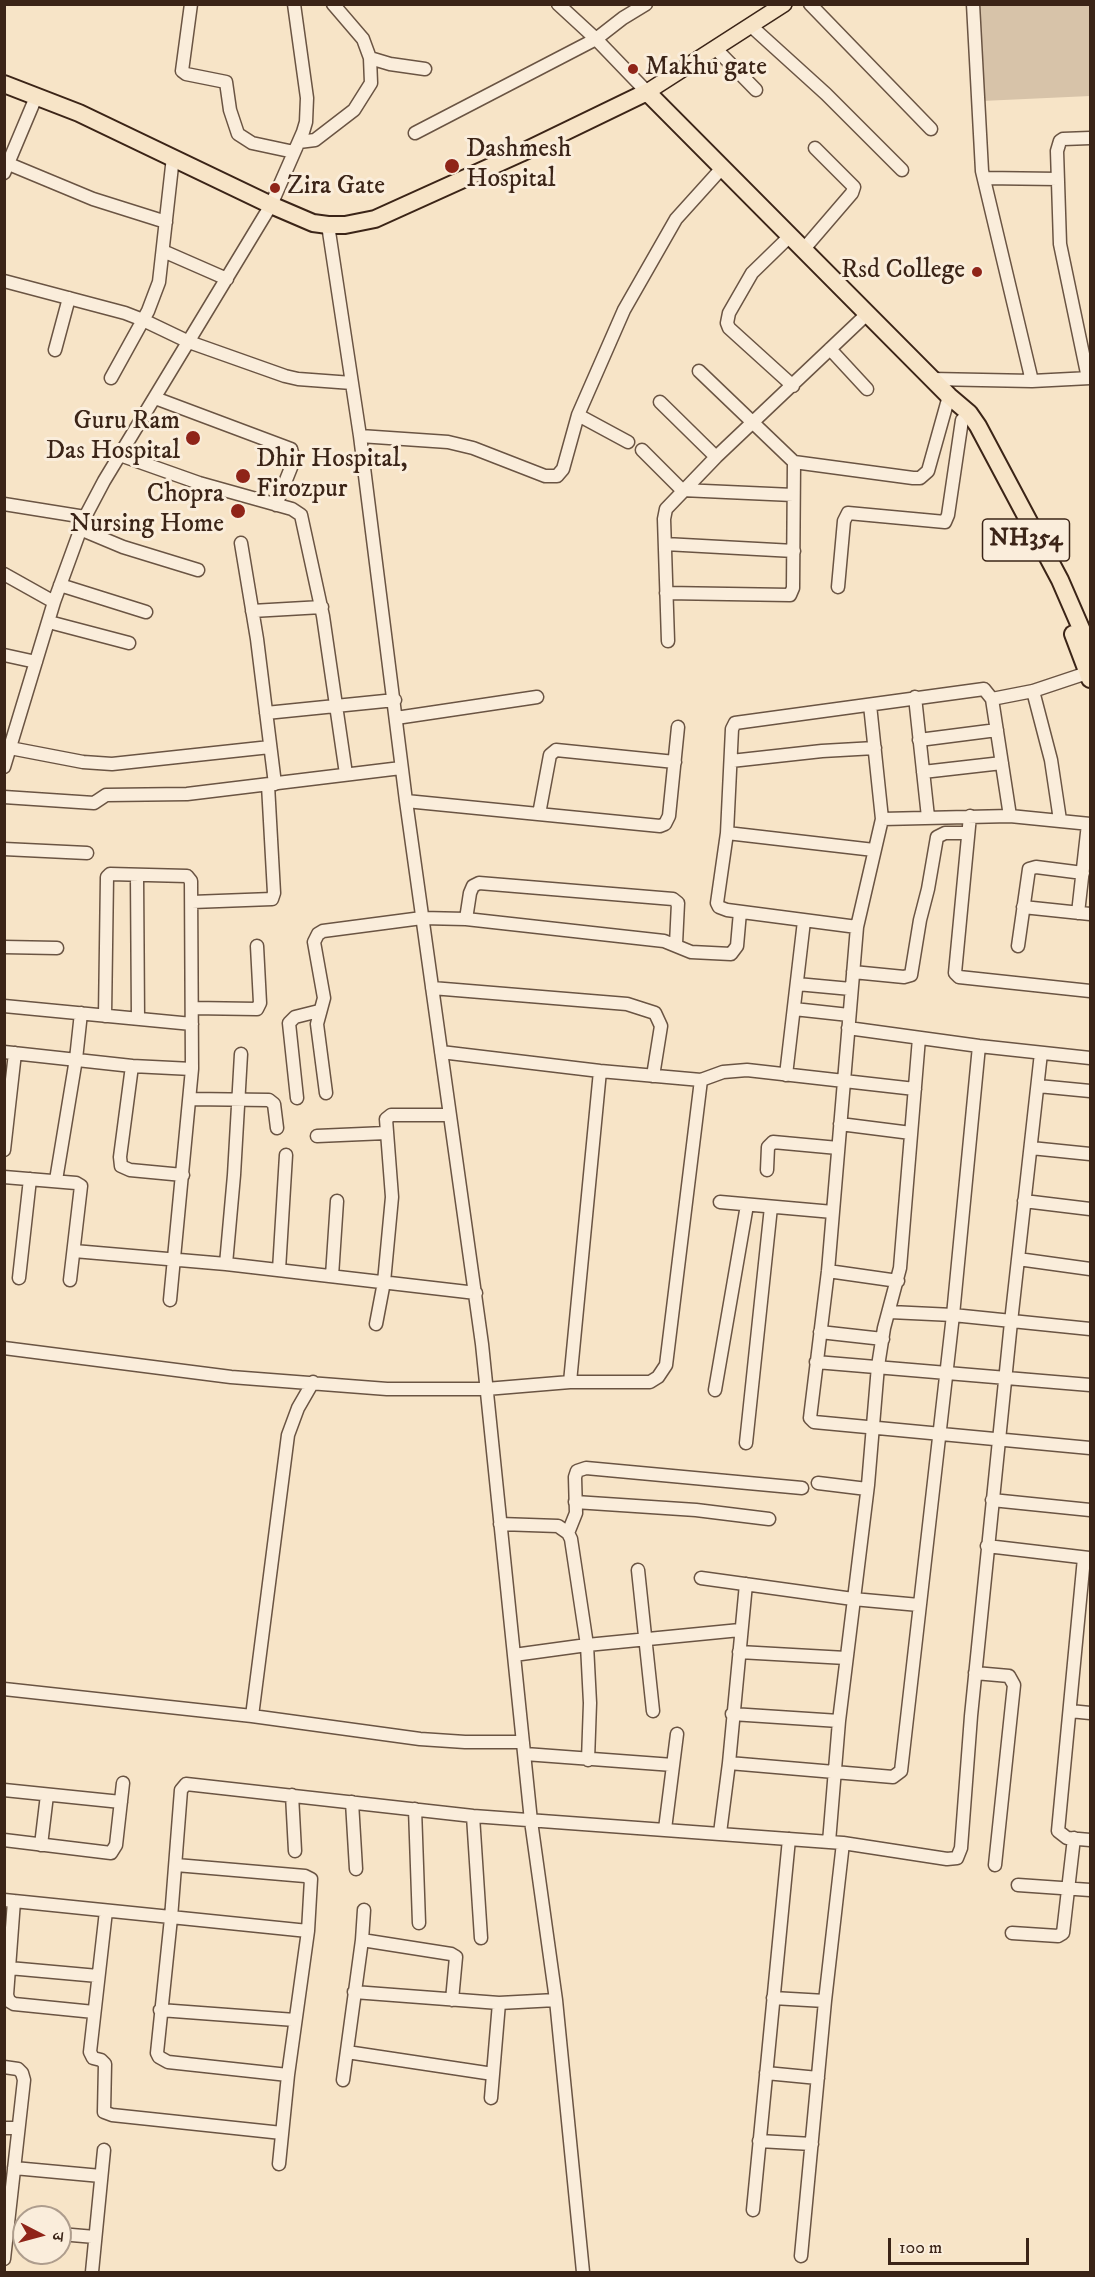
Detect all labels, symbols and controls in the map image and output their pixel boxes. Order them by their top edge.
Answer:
place label: Makhu gate [645,53,767,85]
marker: Makhu gate [626,62,640,76]
place label: Dashmesh Hospital [466,135,571,196]
marker: Dashmesh Hospital [443,157,461,175]
place label: Zira Gate [287,172,385,204]
marker: Zira Gate [268,181,282,195]
place label: Rsd College [841,256,965,288]
marker: Rsd College [970,265,984,279]
place label: Guru Ram Das Hospital [46,407,180,468]
marker: Guru Ram Das Hospital [184,429,202,447]
place label: Dhir Hospital, Firozpur [256,445,408,506]
marker: Dhir Hospital, Firozpur [234,467,252,485]
place label: Chopra Nursing Home [69,480,224,542]
marker: Chopra Nursing Home [229,502,247,520]
road number: NH354 [982,519,1070,561]
north arrow [12,2205,72,2265]
scale bar [891,2226,1032,2264]
text: उ [48,2232,68,2242]
text: 100 m [899,2237,942,2259]

